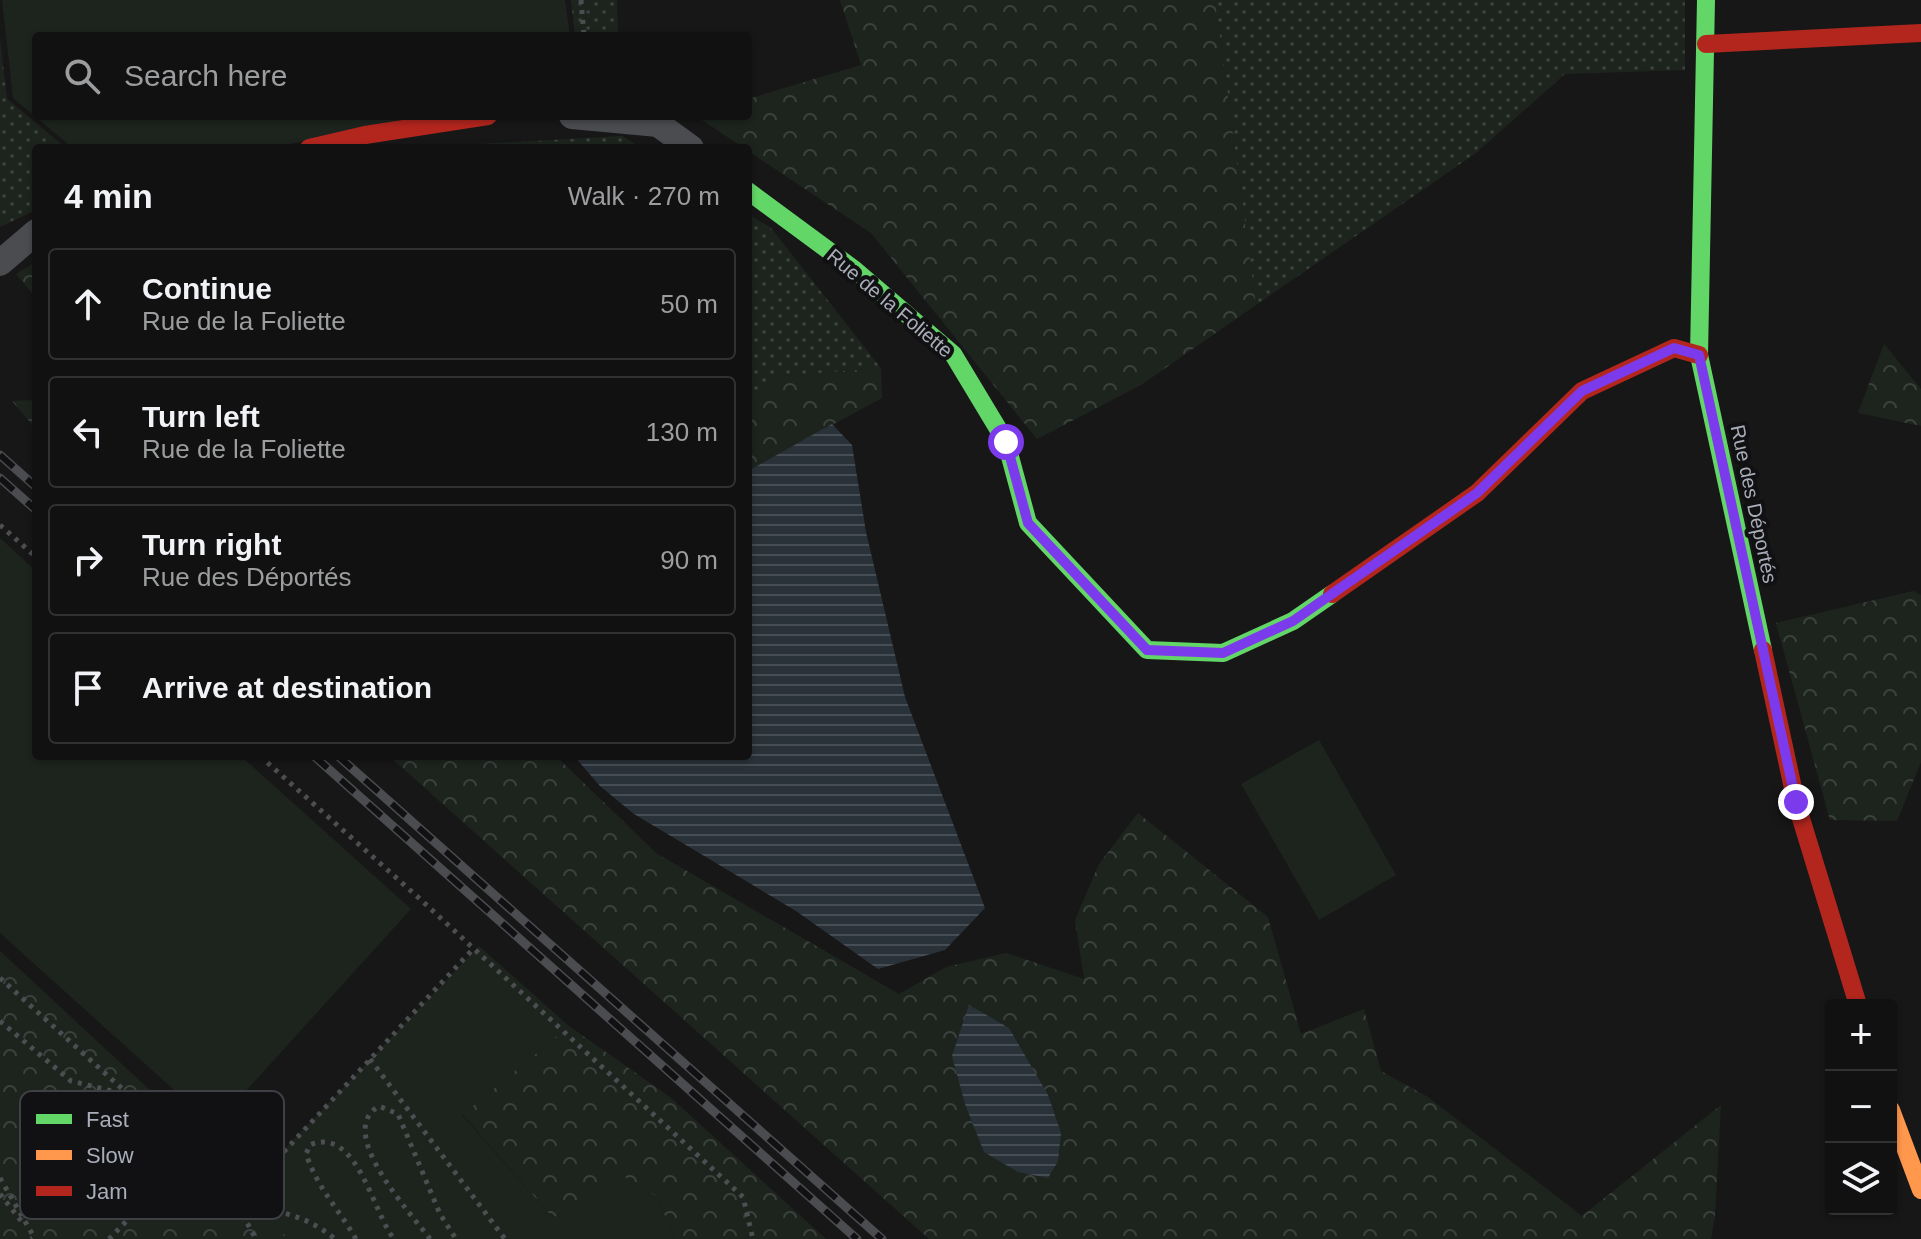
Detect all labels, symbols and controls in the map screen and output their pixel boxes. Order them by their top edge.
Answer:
search box [32,32,752,120]
icon: search [60,54,104,98]
text: Search here [124,59,287,92]
text: 4 min [64,177,153,215]
text: Walk · 270 m [568,181,720,211]
street label: Rue de la Foliette [823,244,957,362]
text: Continue [142,272,272,305]
icon: ahead [66,282,110,326]
text: 50 m [660,289,718,319]
text: Rue de la Foliette [142,306,346,336]
text: Turn left [142,400,260,433]
icon: left [66,410,110,454]
text: 130 m [646,417,718,447]
street label: Rue des Déportés [1726,423,1782,585]
route start [988,424,1024,460]
text: Rue de la Foliette [142,434,346,464]
text: Turn right [142,528,281,561]
icon: right [66,538,110,582]
text: 90 m [660,545,718,575]
text: Rue des Déportés [142,562,352,592]
icon: arrive [66,666,110,710]
text: Arrive at destination [142,671,432,704]
route end [1778,784,1814,820]
map controls [1825,999,1897,1215]
button: + [1825,999,1897,1071]
button: − [1825,1071,1897,1143]
legend [20,1091,284,1219]
text: Fast [86,1107,129,1132]
text: Slow [86,1143,134,1168]
button: layers [1825,1143,1897,1215]
text: Jam [86,1179,128,1204]

